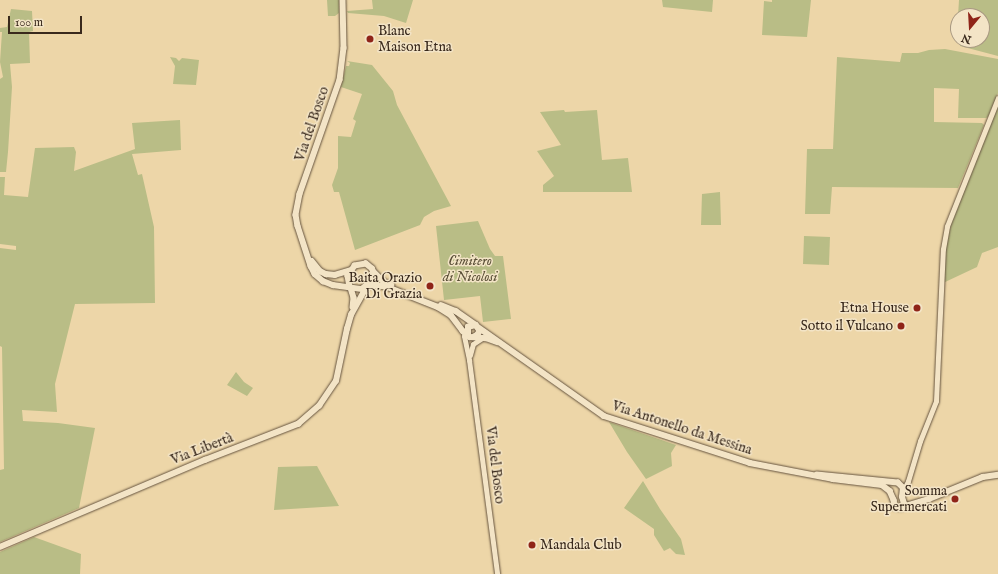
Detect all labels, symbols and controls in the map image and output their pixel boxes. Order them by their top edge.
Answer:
scale bar [10,8,84,34]
north arrow [950,8,990,48]
text: 100 m [15,15,43,30]
place label: Blanc Maison Etna [378,23,452,56]
text: N [960,30,973,47]
marker: Blanc Maison Etna [365,34,375,44]
street label: Via del Bosco [291,84,333,164]
park label: Cimitero di Nicolosi [443,253,497,286]
place label: Baita Orazio Di Grazia [349,270,422,302]
marker: Baita Orazio Di Grazia [425,281,435,291]
place label: Etna House [840,300,909,316]
marker: Etna House [912,303,922,313]
place label: Sotto il Vulcano [801,318,893,334]
marker: Sotto il Vulcano [896,321,906,331]
street label: Via Antonello da Messina [610,397,754,459]
street label: Via del Bosco [482,425,508,505]
street label: Via Libertà [168,429,236,469]
place label: Somma Supermercati [870,483,947,516]
marker: Somma Supermercati [950,494,960,504]
place label: Mandala Club [540,537,622,553]
marker: Mandala Club [527,540,537,550]

